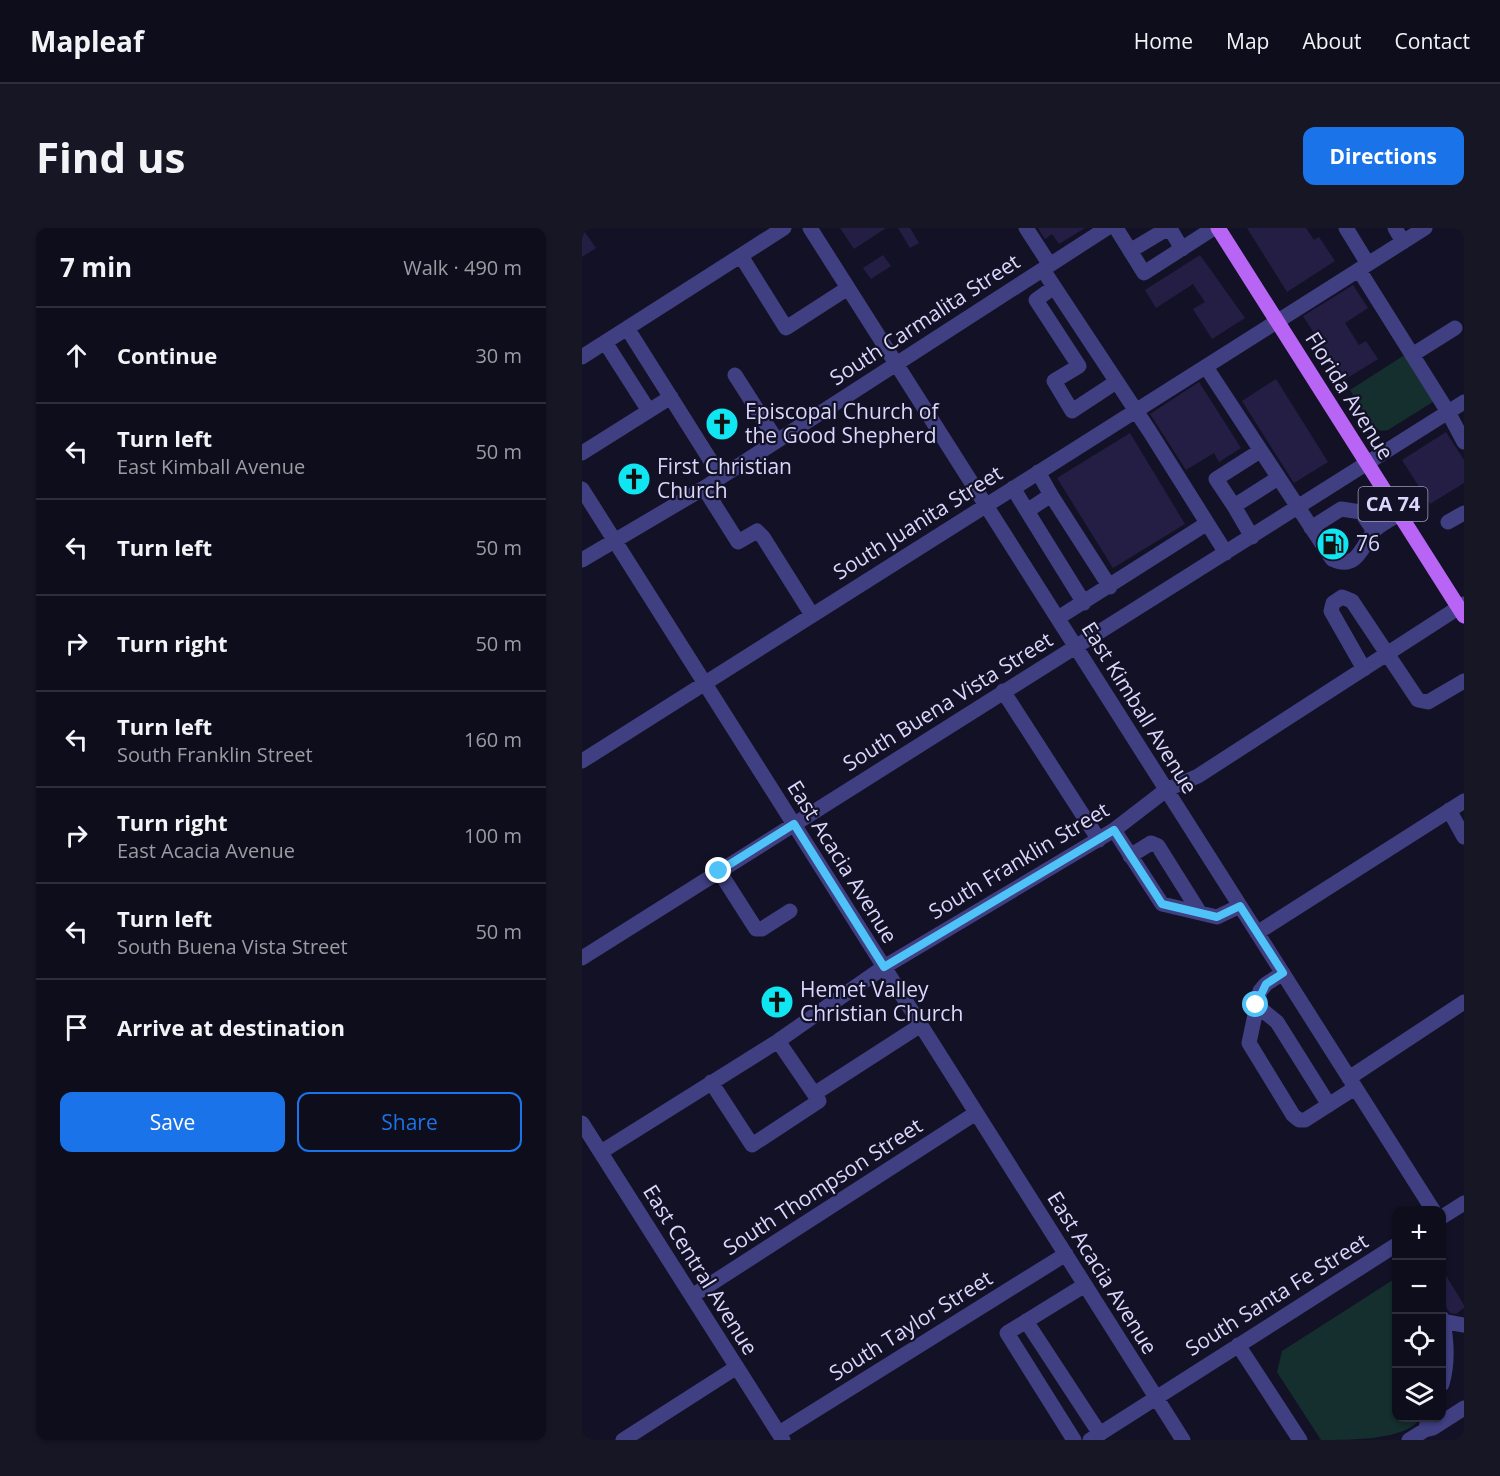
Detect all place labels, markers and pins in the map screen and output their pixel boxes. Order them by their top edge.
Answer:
place label: Episcopal Church of the Good Shepherd [745,397,940,449]
church icon: Episcopal Church of the Good Shepherd [704,406,740,442]
place label: First Christian Church [657,452,792,504]
church icon: First Christian Church [616,461,652,497]
fuel station icon: 76 [1315,526,1351,562]
place label: 76 [1356,529,1380,557]
place label: Hemet Valley Christian Church [800,975,963,1027]
church icon: Hemet Valley Christian Church [759,984,795,1020]

